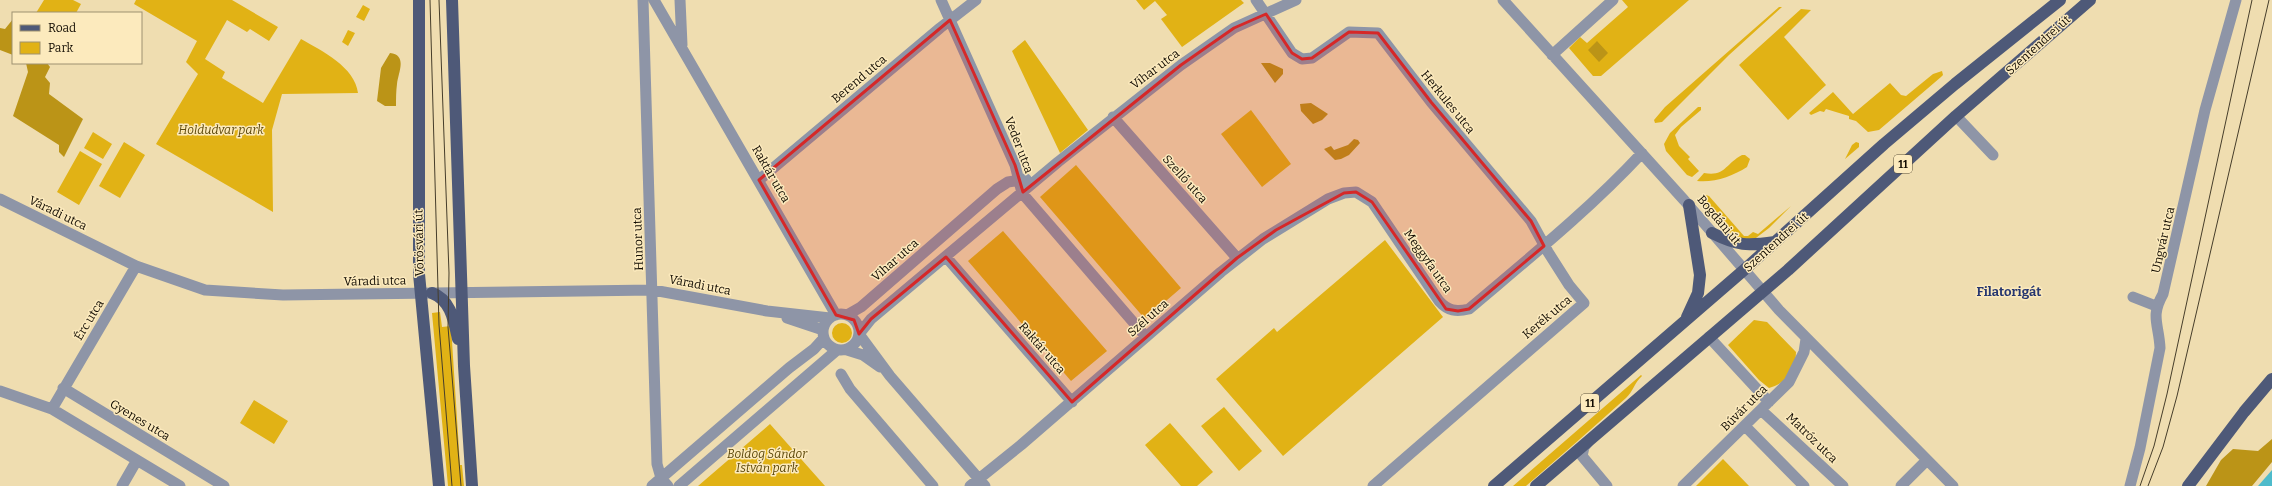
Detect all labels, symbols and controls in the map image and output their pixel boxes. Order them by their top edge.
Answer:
legend [12,12,142,64]
street label: Szentendrei út [2003,12,2074,78]
text: Road [48,21,76,35]
text: Park [48,41,74,55]
street label: Vihar utca [1128,46,1182,92]
street label: Berend utca [829,52,889,106]
street label: Herkules utca [1418,68,1478,137]
street label: Veder utca [1002,115,1036,176]
park label: Holdudvar park [178,123,264,137]
street label: Raktár utca [749,143,793,205]
street label: Szellő utca [1160,152,1211,206]
road number: 11 [1894,155,1912,173]
street label: Váradi utca [27,193,90,233]
street label: Bogdáni út [1694,193,1744,248]
street label: Ungvár utca [2149,205,2178,275]
street label: Hunor utca [630,207,646,271]
street label: Vörösvári út [411,209,427,277]
street label: Szentendrei út [1741,209,1812,275]
street label: Meggyfa utca [1401,227,1455,296]
street label: Vihar utca [869,236,922,284]
street label: Váradi utca [668,272,732,298]
street label: Váradi utca [344,273,407,289]
district label: Filatorigát [1977,284,2041,299]
street label: Kerék utca [1520,292,1575,341]
street label: Érc utca [71,296,107,343]
street label: Szél utca [1125,296,1172,340]
street label: Raktár utca [1016,319,1068,377]
street label: Búvár utca [1718,382,1770,434]
road number: 11 [1581,394,1599,412]
street label: Gyenes utca [107,397,173,444]
street label: Matróz utca [1784,410,1841,466]
park label: Boldog Sándor István park [727,447,808,475]

